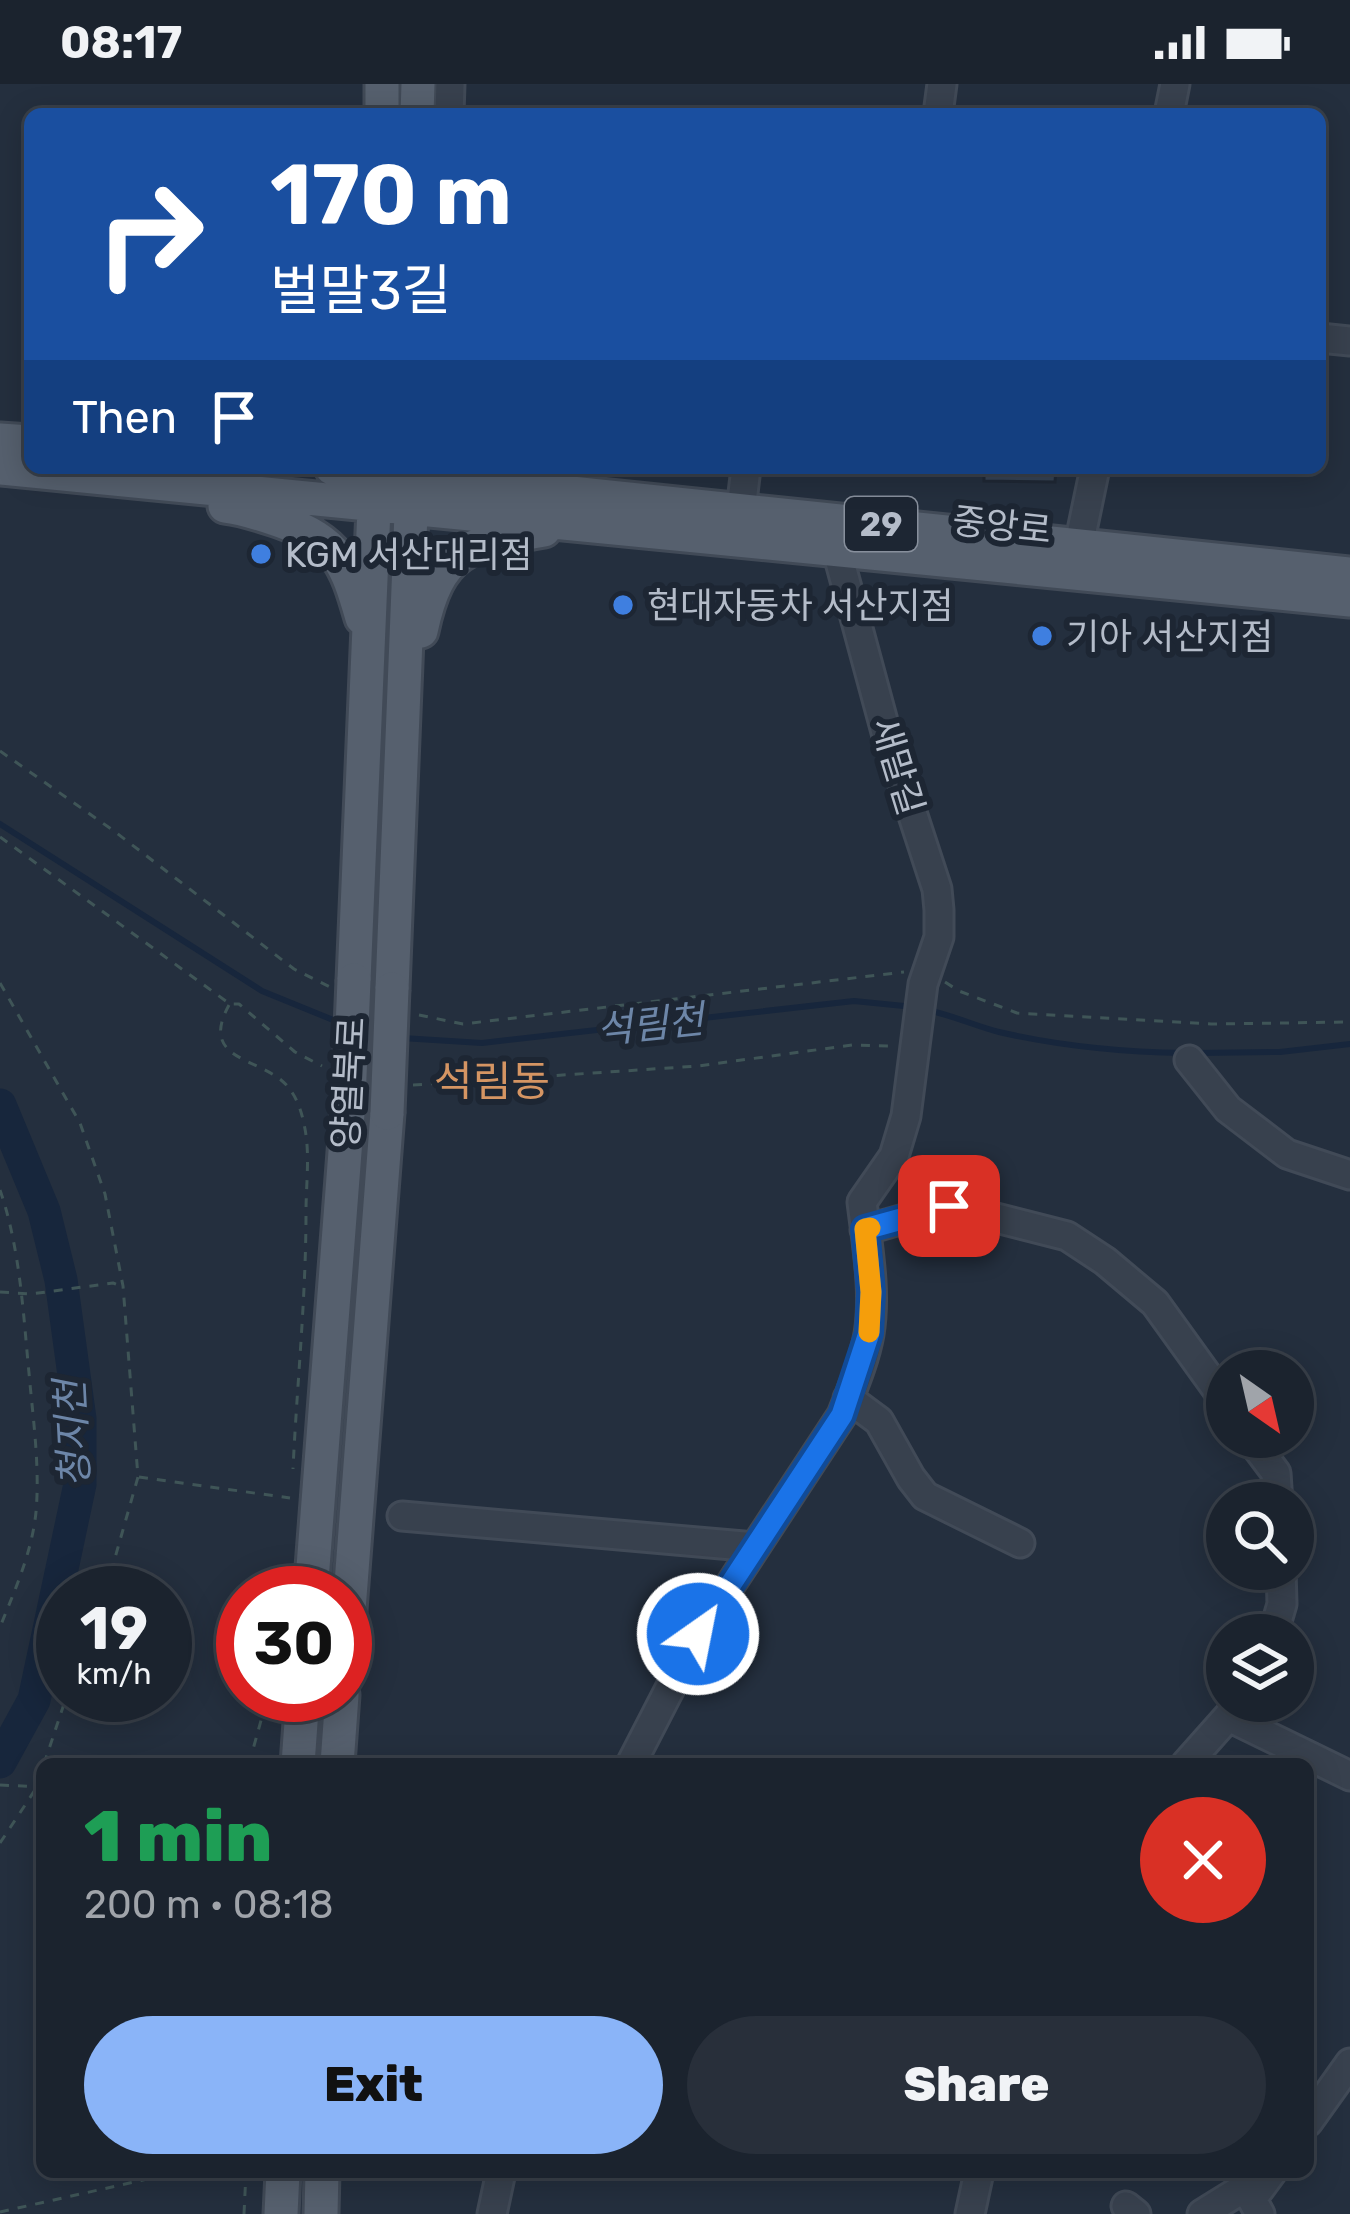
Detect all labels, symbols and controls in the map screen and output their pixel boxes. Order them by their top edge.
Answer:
text: 08:17 [60,16,182,69]
text: 170 m [270,145,512,245]
icon: right [72,156,228,312]
text: 벌말3길 [270,259,452,323]
icon: arrive [201,384,267,450]
text: Then [72,391,177,444]
road number: 29 [845,497,917,551]
street label: 중앙로 [950,499,1054,552]
place label: KGM 서산대리점 [285,533,533,576]
marker: KGM 서산대리점 [248,541,274,567]
place label: 현대자동차 서산지점 [647,584,954,627]
marker: 현대자동차 서산지점 [610,592,636,618]
place label: 기아 서산지점 [1066,615,1274,658]
marker: 기아 서산지점 [1029,623,1055,649]
street label: 새말길 [862,712,933,820]
water label: 석림천 [594,996,710,1053]
street label: 양열북로 [324,1016,373,1150]
district label: 석림동 [434,1057,550,1107]
pin [898,1155,1000,1257]
icon: arrive [916,1173,982,1239]
north arrow [1206,1350,1314,1458]
map controls [1206,1350,1314,1722]
water label: 청지천 [47,1375,99,1489]
button: search [1206,1482,1314,1590]
speed limit sign: 30 [216,1566,372,1722]
position arrow [635,1571,761,1697]
text: 19 [80,1593,148,1664]
button: layers [1206,1614,1314,1722]
text: km/h [77,1656,151,1692]
text: 1 min [84,1794,272,1879]
button: close [1140,1797,1266,1923]
text: 200 m · 08:18 [84,1882,334,1928]
button: Exit [84,2016,663,2154]
button: Share [687,2016,1266,2154]

